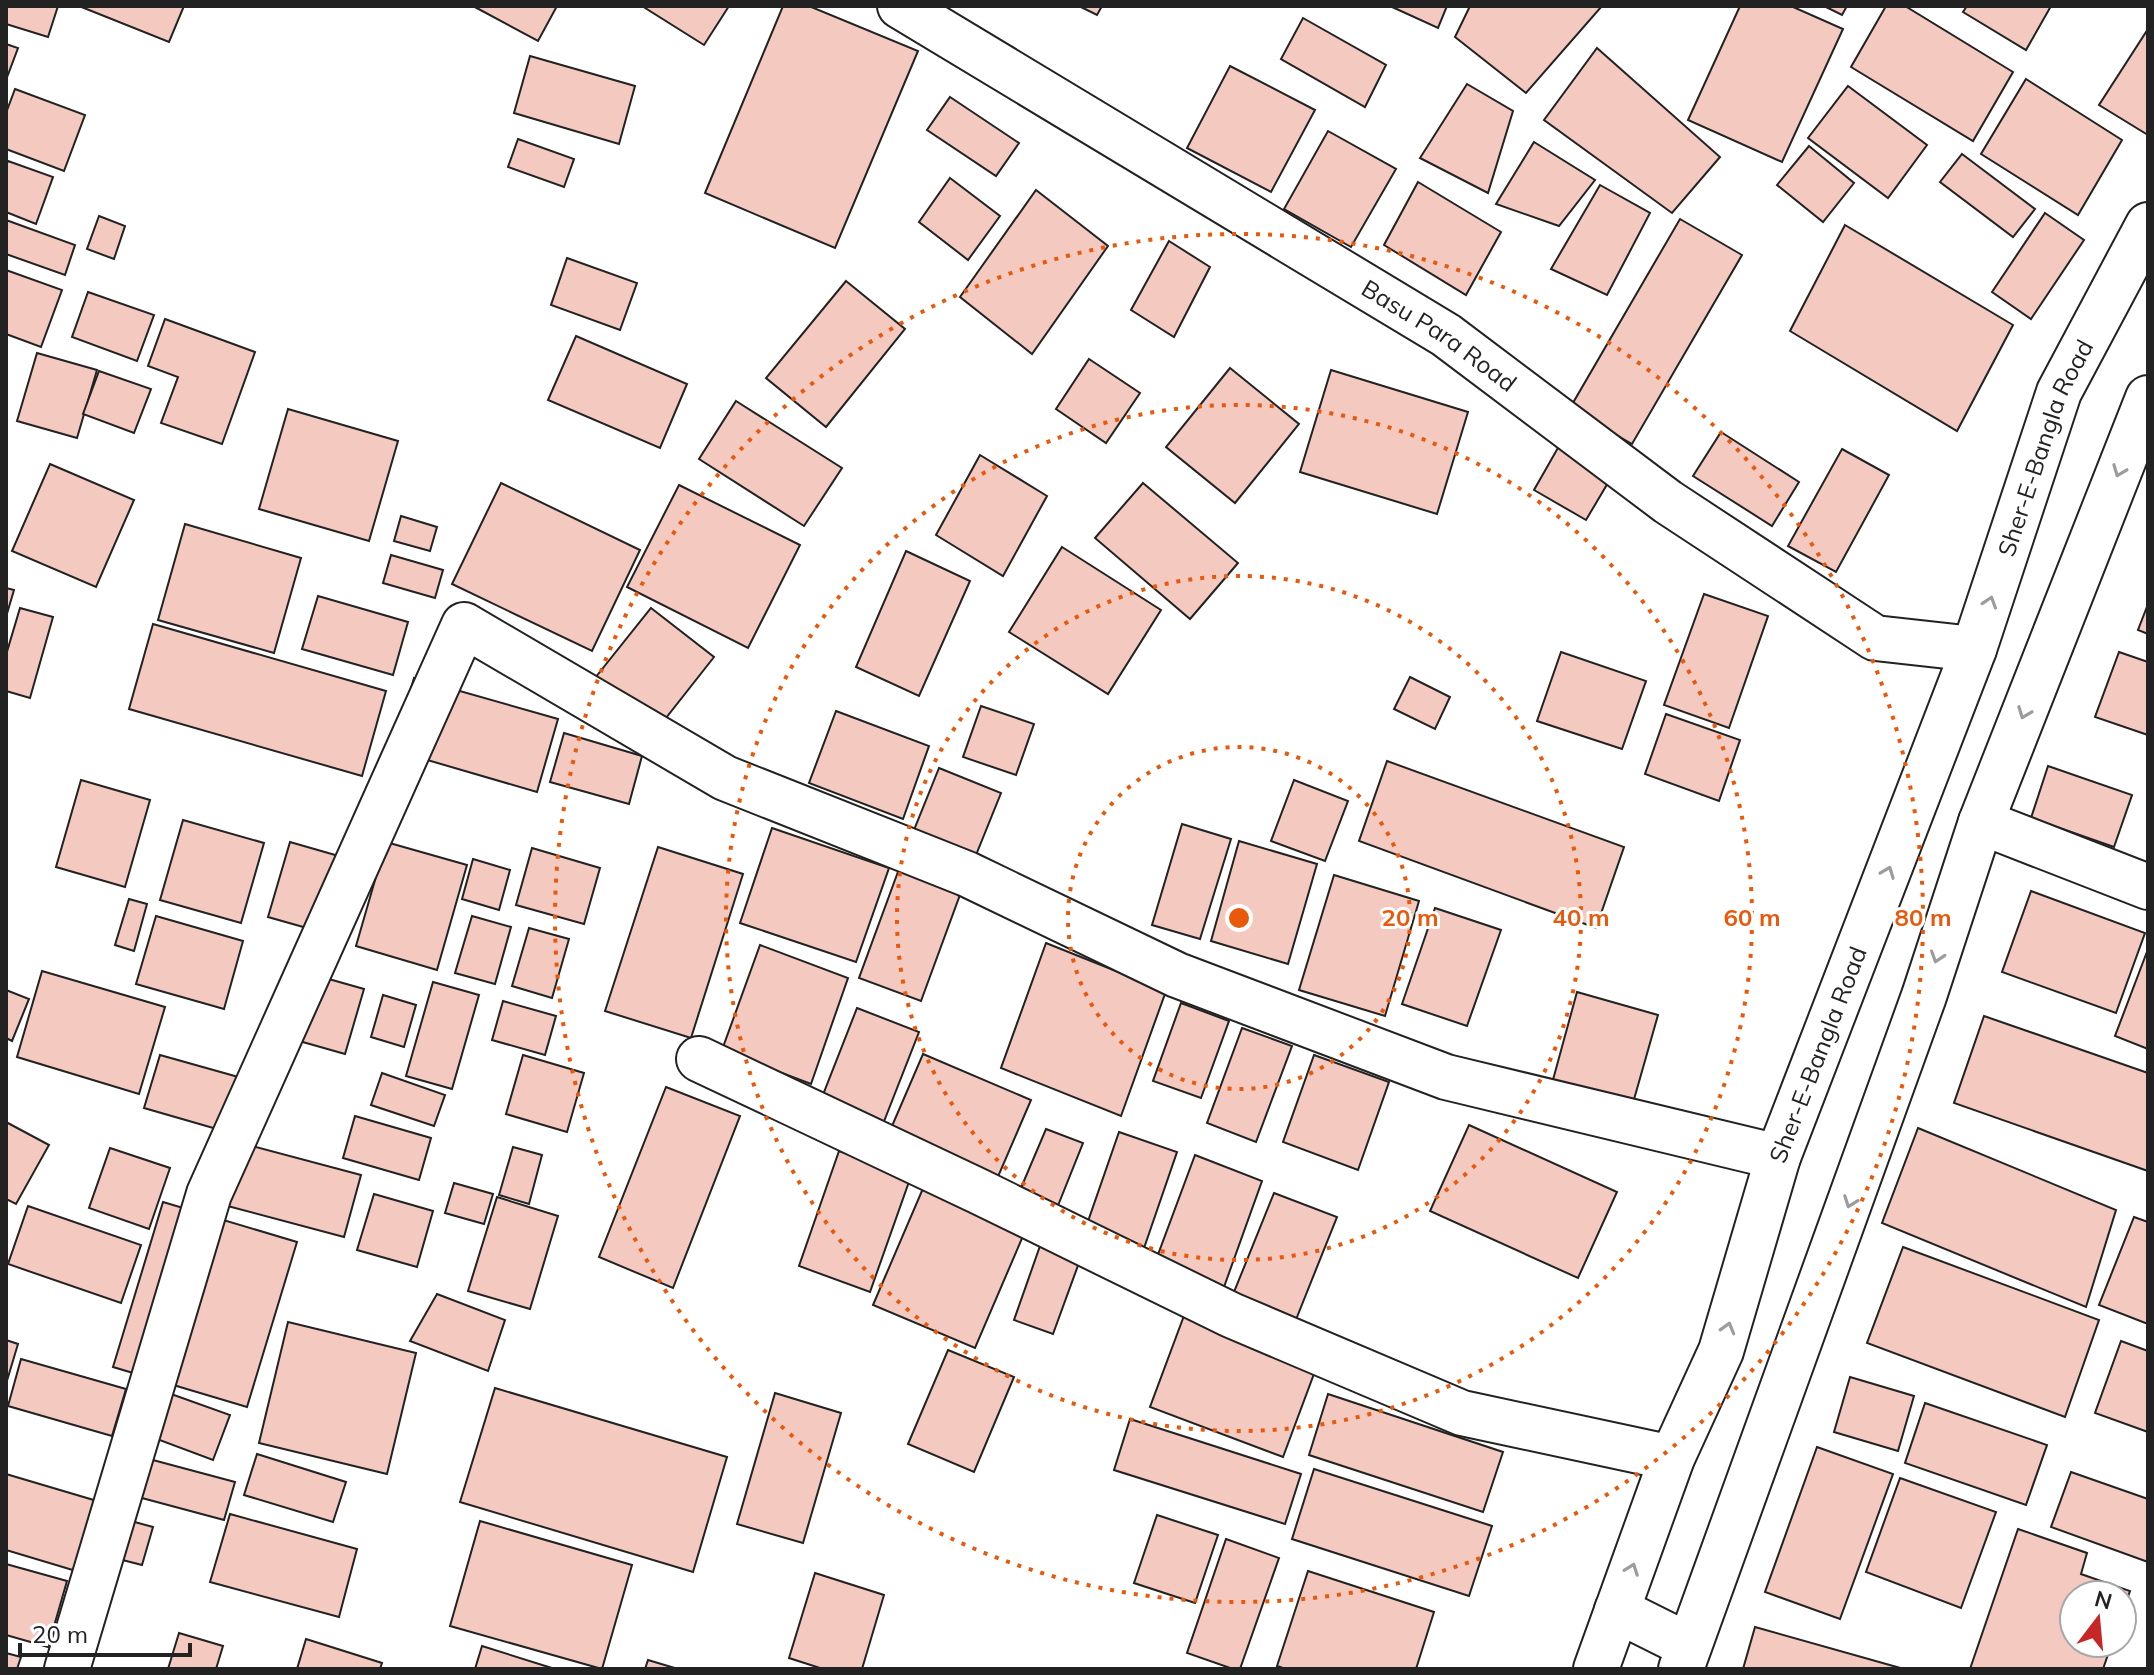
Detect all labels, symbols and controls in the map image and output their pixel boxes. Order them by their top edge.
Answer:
street label: Basu Para Road [1356,273,1523,398]
street label: Sher-E-Bangla Road [1991,334,2099,560]
one-way arrow [2112,463,2129,477]
one-way arrow [1980,596,1996,610]
one-way arrow [2017,705,2034,719]
one-way arrow [1878,866,1895,880]
text: 20 m [1382,902,1438,932]
text: 40 m [1553,902,1609,932]
text: 60 m [1724,902,1780,932]
text: 80 m [1895,902,1951,932]
centre of rings [1225,904,1253,932]
street label: Sher-E-Bangla Road [1762,942,1873,1167]
one-way arrow [1930,950,1946,964]
one-way arrow [1843,1194,1859,1208]
one-way arrow [1719,1321,1735,1335]
one-way arrow [1622,1563,1639,1577]
north arrow [2058,1579,2138,1659]
text: N [2092,1584,2115,1616]
scale bar [20,1607,190,1657]
text: 20 m [32,1619,88,1649]

